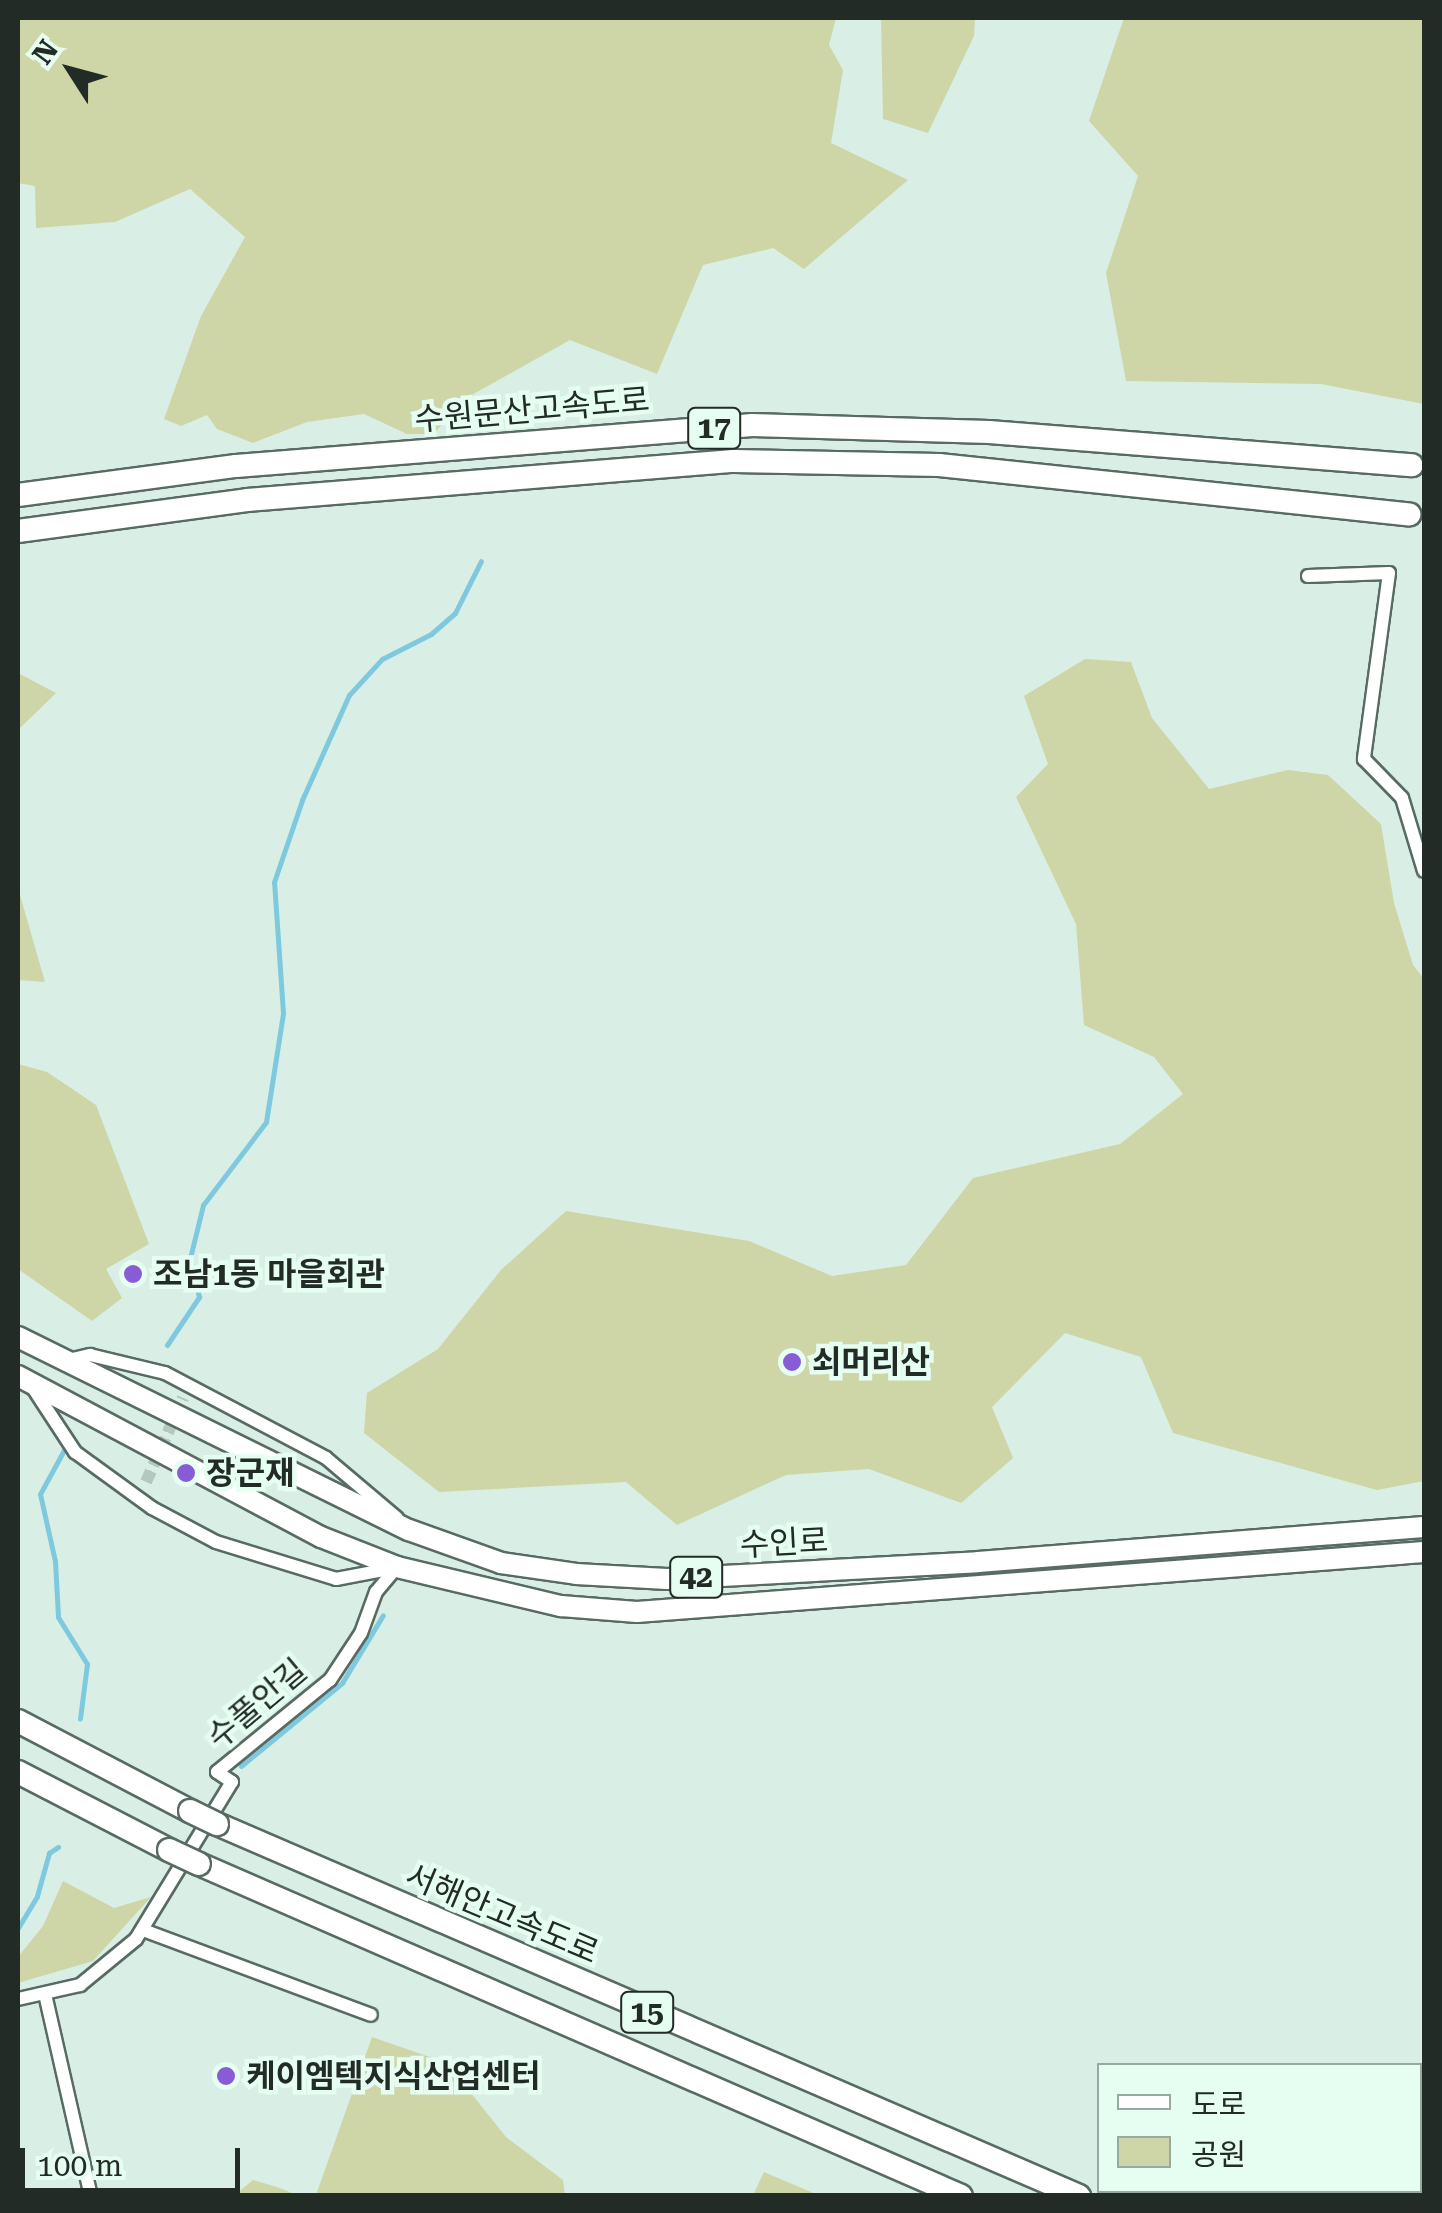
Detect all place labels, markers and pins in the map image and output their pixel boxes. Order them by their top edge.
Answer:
place label: 조남1동 마을회관 [153,1255,385,1293]
marker: 조남1동 마을회관 [122,1263,144,1285]
place label: 쇠머리산 [812,1343,930,1381]
marker: 쇠머리산 [781,1351,803,1373]
place label: 장군재 [206,1454,294,1492]
marker: 장군재 [175,1462,197,1484]
place label: 케이엠텍지식산업센터 [246,2057,540,2095]
marker: 케이엠텍지식산업센터 [215,2065,237,2087]

